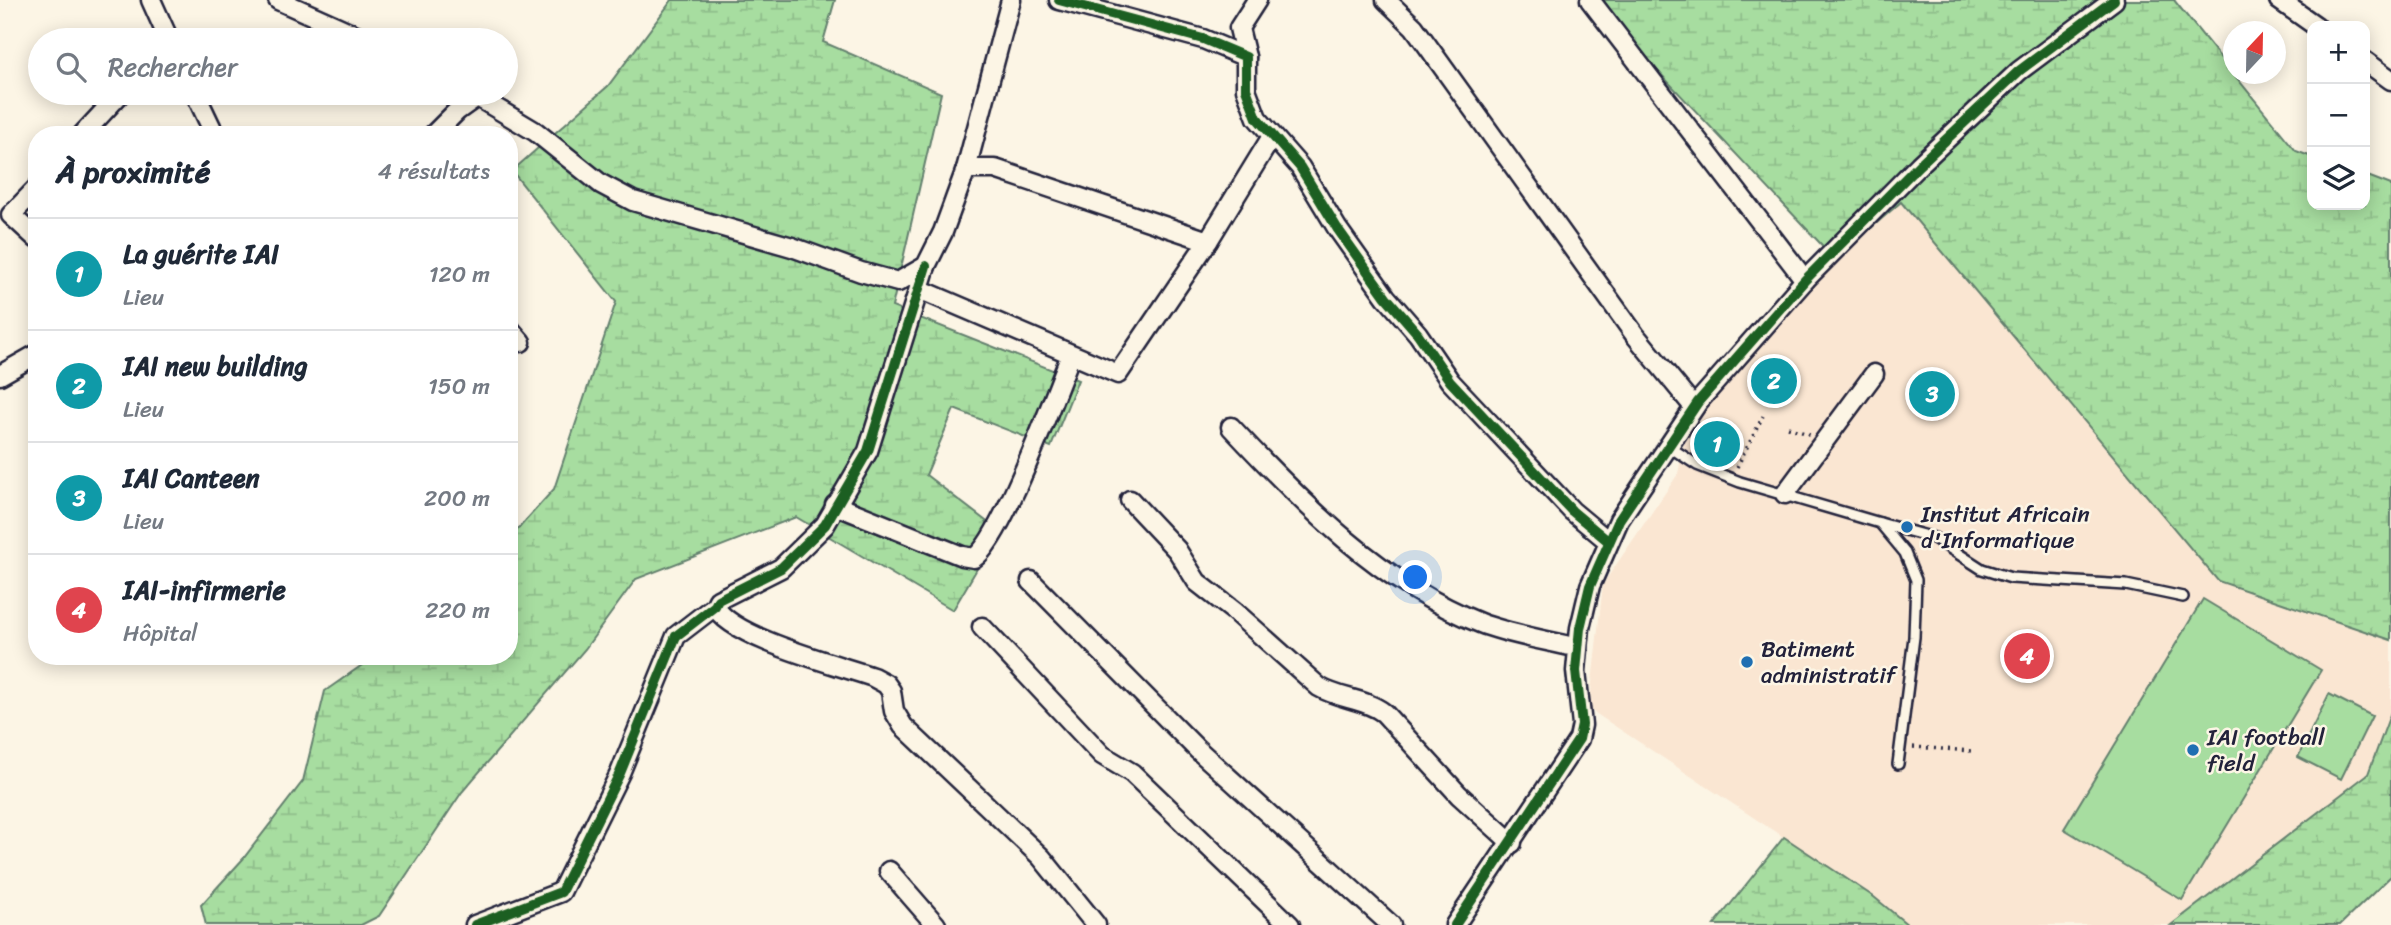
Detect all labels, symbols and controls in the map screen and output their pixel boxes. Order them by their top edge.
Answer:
north arrow [2223,21,2286,84]
map controls [2307,21,2370,210]
button: + [2307,21,2370,84]
search box [28,28,518,105]
text: Rechercher [108,44,238,90]
icon: search [52,48,90,86]
button: − [2307,84,2370,147]
text: À proximité [56,145,210,199]
button: layers [2307,147,2370,210]
text: 4 résultats [378,151,490,192]
text: La guérite IAI [123,231,279,277]
text: 1 [74,254,84,295]
text: 120 m [429,254,490,295]
text: Lieu [123,277,164,318]
text: IAI new building [123,343,308,389]
pin: 2 [1751,355,1797,407]
text: 2 [72,366,86,407]
text: 150 m [428,366,490,407]
pin: 3 [1909,368,1955,420]
text: Lieu [123,389,164,430]
pin: 1 [1694,418,1740,470]
text: IAI Canteen [123,455,260,501]
text: 3 [73,478,85,519]
text: 200 m [424,478,490,519]
place label: Institut Africain d'Informatique [1920,494,2090,561]
text: Lieu [123,501,164,542]
marker: Institut Africain d'Informatique [1899,519,1915,535]
your location [1398,560,1432,594]
text: IAI-infirmerie [123,567,286,613]
text: 4 [72,590,86,631]
text: 220 m [425,590,490,631]
text: Hôpital [123,613,198,654]
place label: Batiment administratif [1761,629,1899,696]
pin: 4 [2004,630,2050,682]
marker: Batiment administratif [1739,654,1755,670]
place label: IAI football field [2206,717,2325,784]
marker: IAI football field [2185,742,2201,758]

